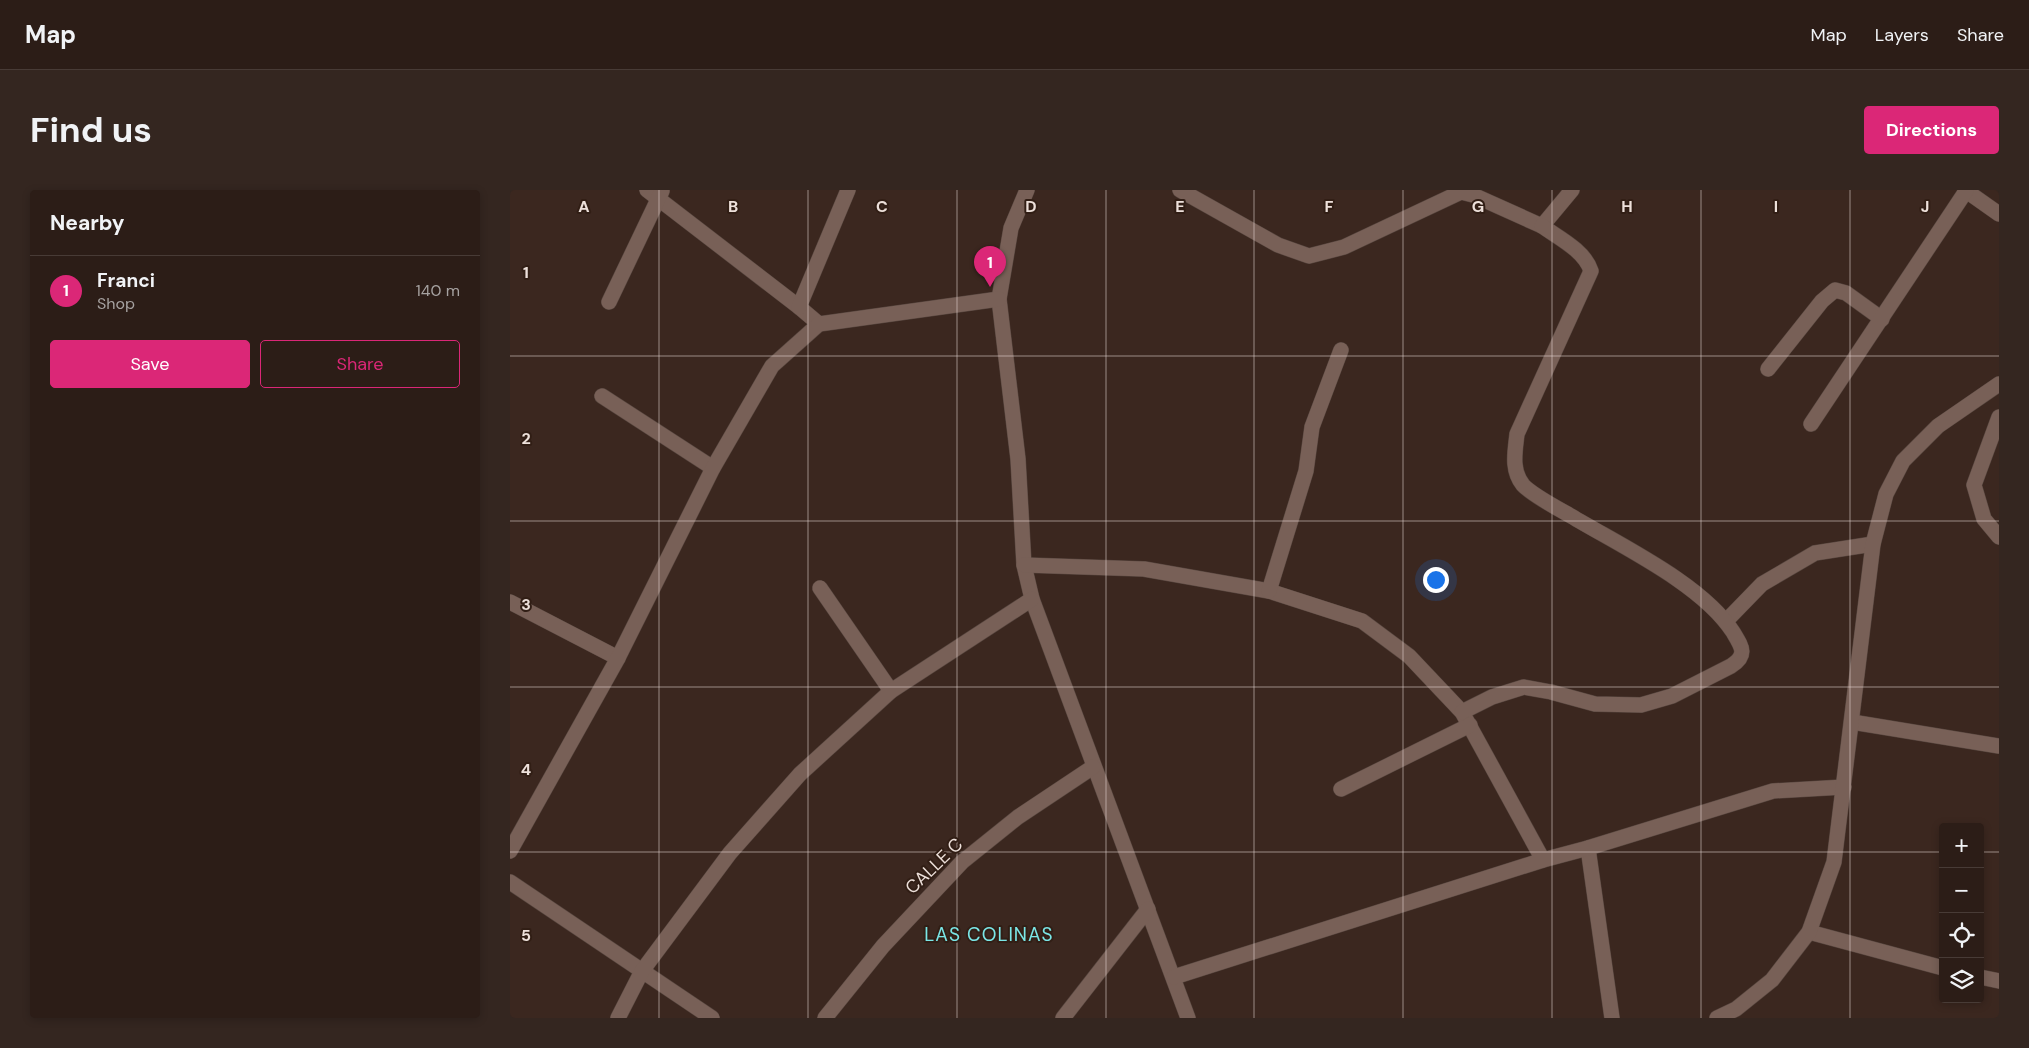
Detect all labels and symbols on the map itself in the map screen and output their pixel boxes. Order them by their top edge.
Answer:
text: A [578,196,590,217]
text: B [728,196,738,217]
text: C [876,196,888,217]
text: D [1025,196,1037,217]
text: E [1175,196,1185,217]
text: F [1325,196,1334,217]
text: G [1472,196,1484,217]
text: H [1621,196,1633,217]
text: I [1774,196,1778,217]
text: J [1921,196,1929,217]
pin: 1 [974,246,1006,287]
text: 1 [523,262,529,283]
text: 2 [521,428,531,449]
your location [1423,567,1449,593]
text: 3 [521,594,531,615]
text: 4 [521,759,531,780]
street label: CALLE C [900,833,968,899]
district label: LAS COLINAS [924,922,1054,947]
text: 5 [521,925,531,946]

